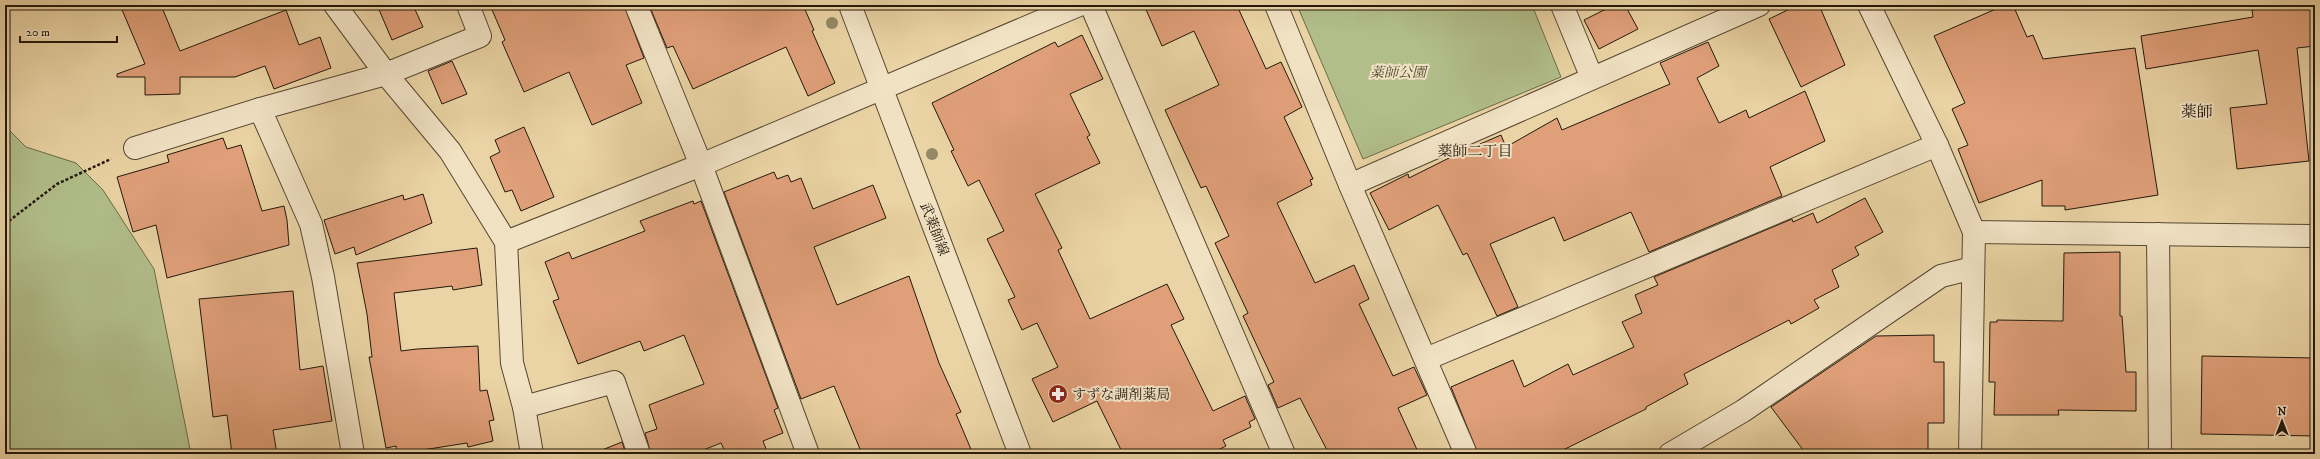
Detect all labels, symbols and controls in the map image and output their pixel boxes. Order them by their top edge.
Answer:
scale bar [20,18,117,44]
text: 20 m [26,25,50,40]
park label: 薬師公園 [1370,64,1428,82]
district label: 薬師 [2181,102,2213,122]
district label: 薬師二丁目 [1437,142,1513,161]
street label: 武薬師線 [916,200,953,259]
pharmacy icon: すずな調剤薬局 [1047,383,1069,405]
place label: すずな調剤薬局 [1072,386,1170,404]
north arrow [2262,401,2302,441]
text: N [2277,405,2287,419]

